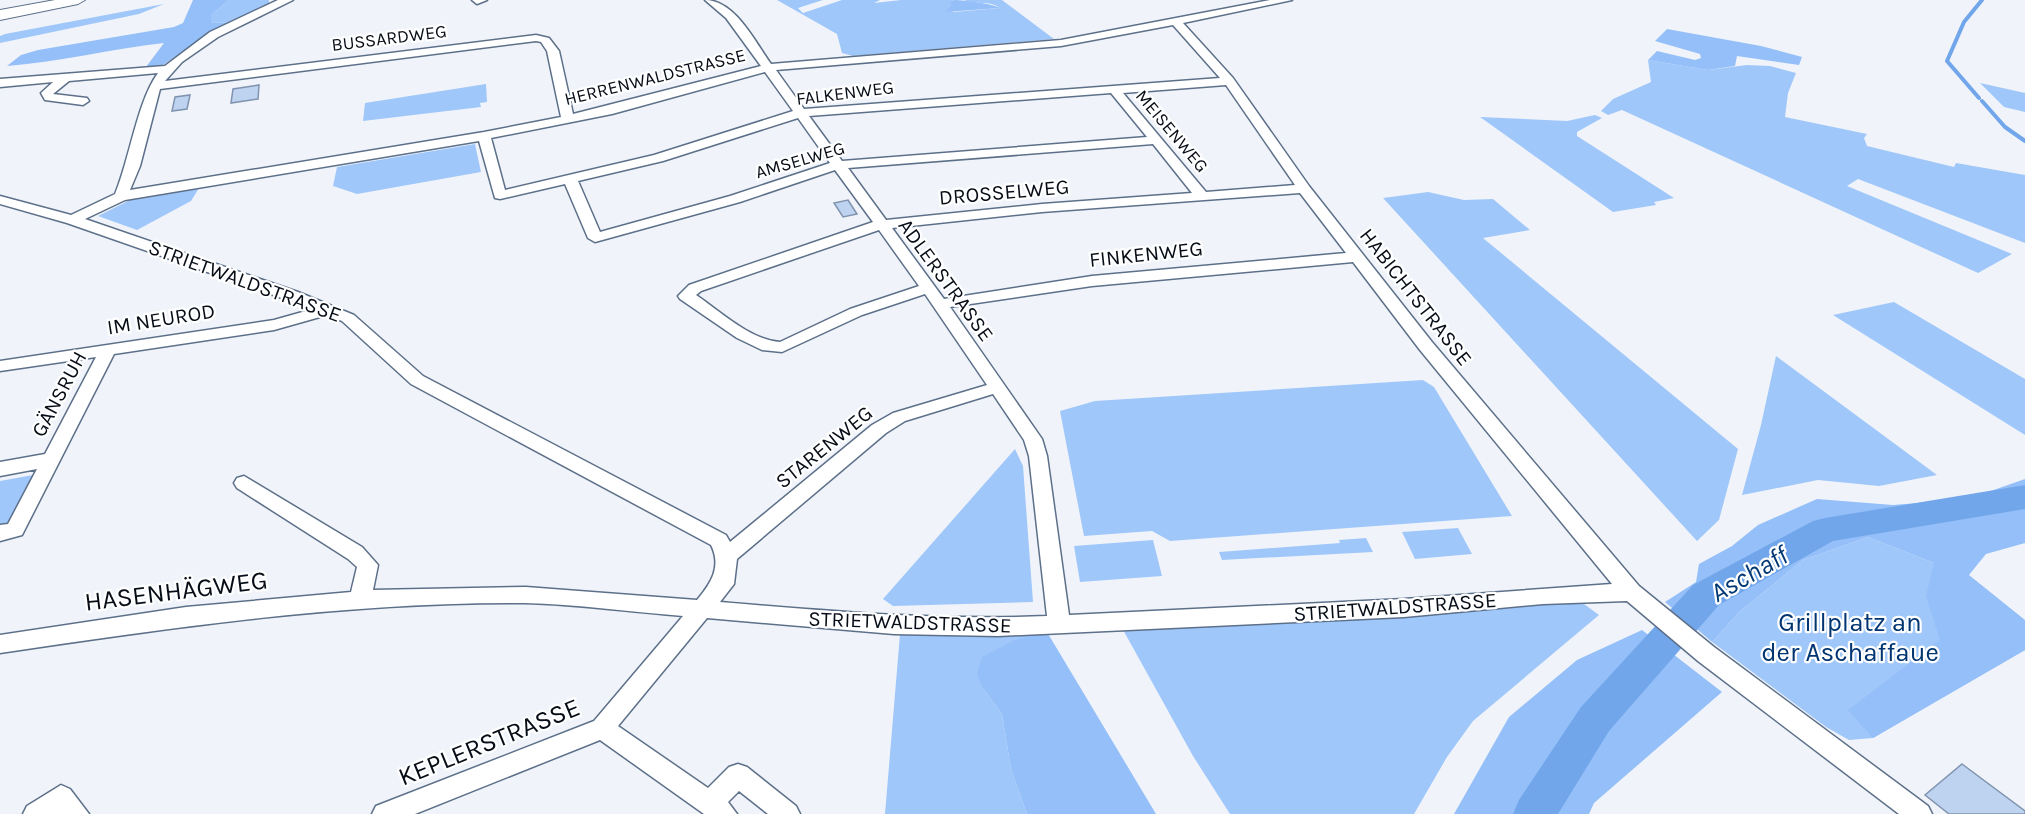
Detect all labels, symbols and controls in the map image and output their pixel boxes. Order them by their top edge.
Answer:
street label: BUSSARDWEG [330,20,448,56]
street label: HERRENWALDSTRASSE [562,44,748,110]
street label: FALKENWEG [795,76,895,110]
street label: MEISENWEG [1131,85,1213,177]
street label: AMSELWEG [753,137,847,183]
street label: DROSSELWEG [938,174,1070,210]
street label: ADLERSTRASSE [893,214,999,346]
street label: HABICHTSTRASSE [1355,224,1477,370]
street label: STRIETWALDSTRASSE [145,235,345,327]
street label: FINKENWEG [1088,236,1204,272]
street label: IM NEUROD [105,299,217,339]
street label: GÄNSRUH [27,347,91,441]
street label: STARENWEG [771,401,877,493]
water label: Aschaff [1705,538,1796,609]
street label: HASENHÄGWEG [83,564,269,618]
street label: STRIETWALDSTRASSE [1293,588,1497,626]
street label: STRIETWALDSTRASSE [808,606,1012,638]
park label: Grillplatz an der Aschaffaue [1761,607,1939,668]
street label: KEPLERSTRASSE [394,691,584,793]

